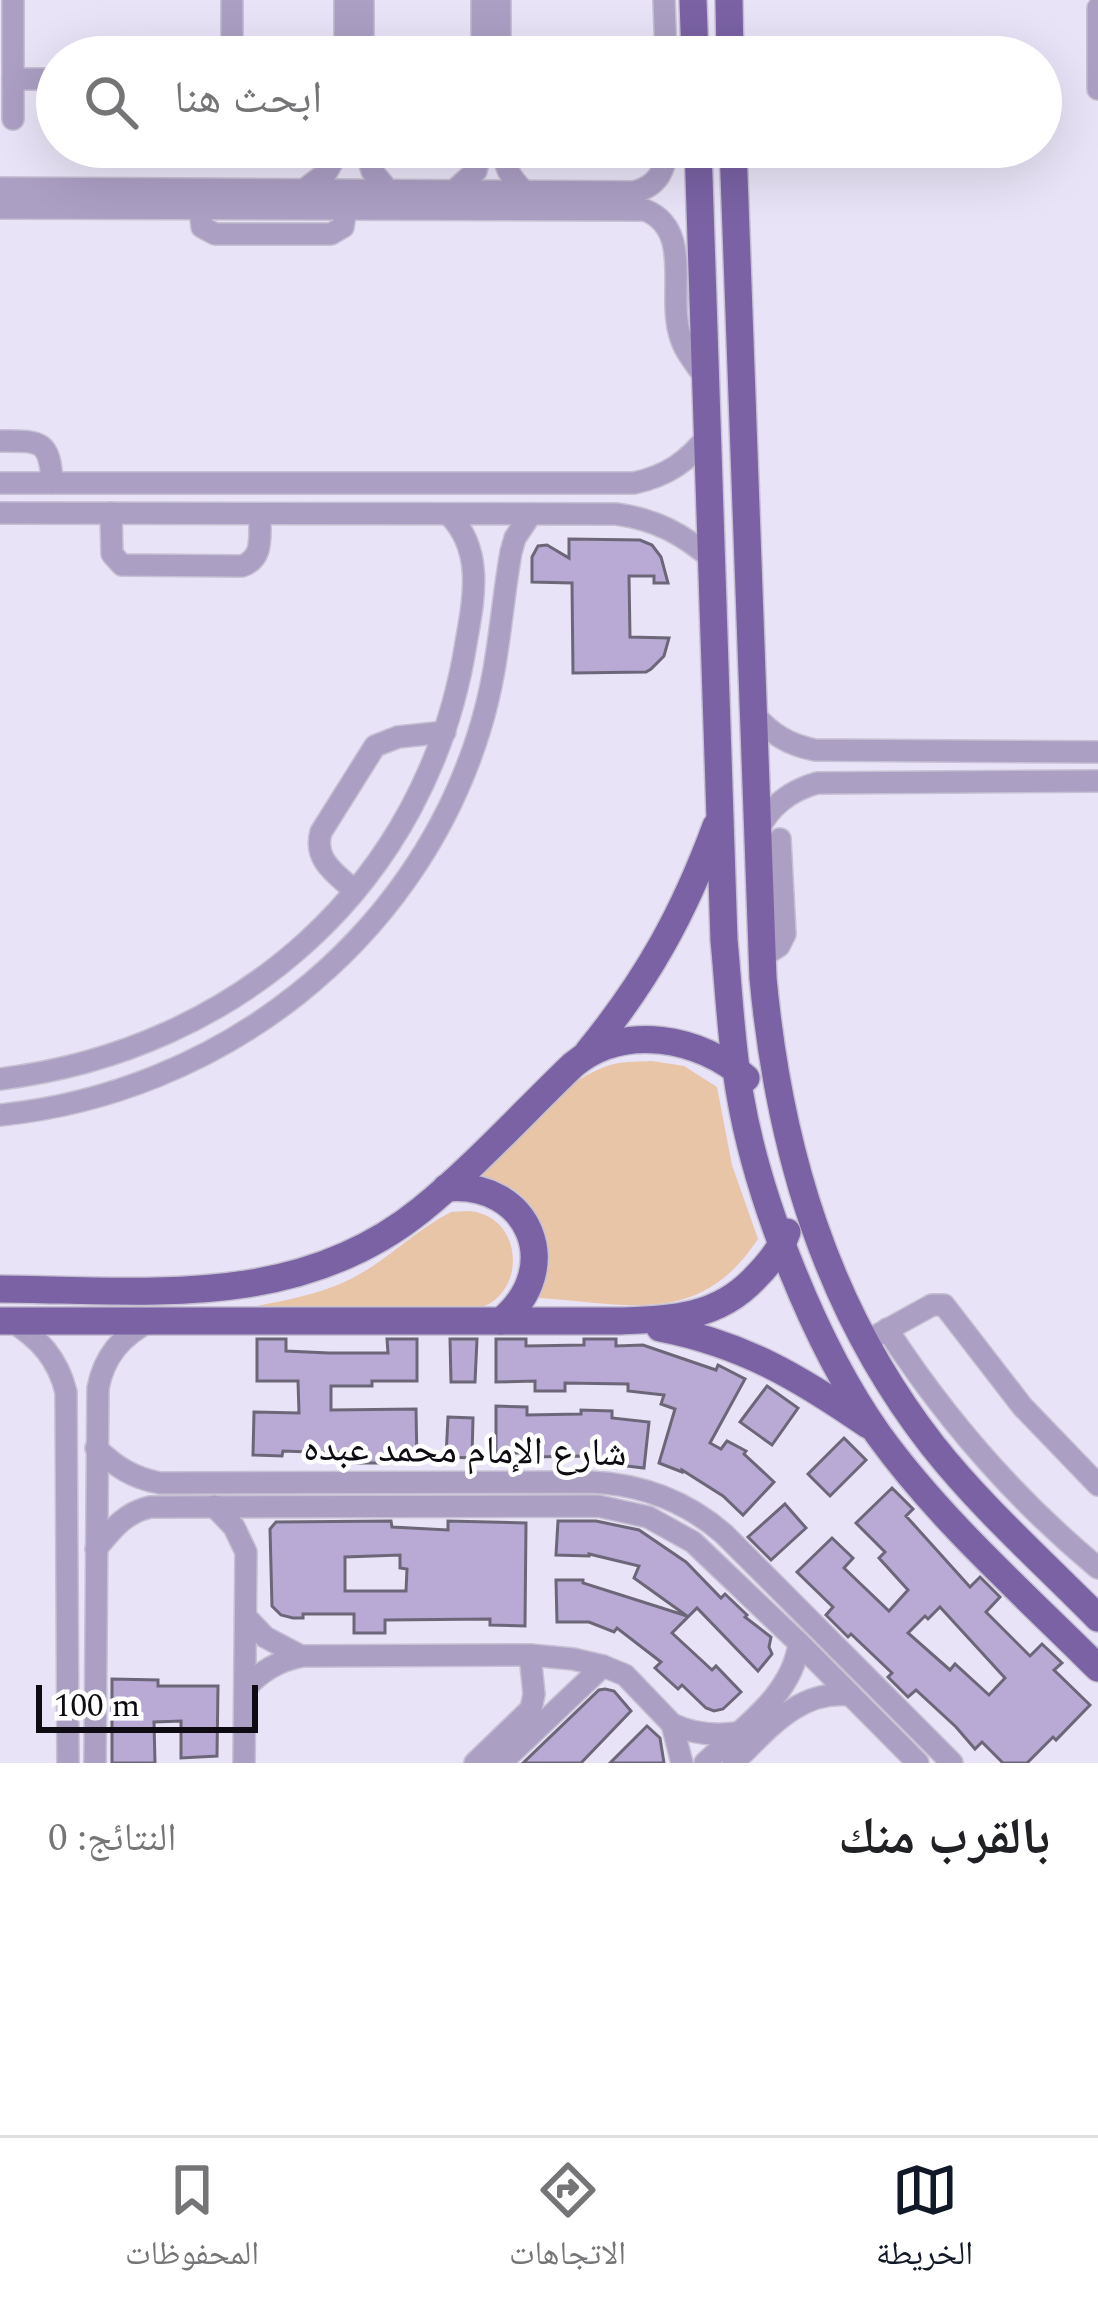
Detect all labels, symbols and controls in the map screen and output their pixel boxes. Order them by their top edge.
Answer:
search box [36,36,1062,168]
text: ابحث هنا [174,64,322,133]
icon: search [78,69,144,135]
street label: شارع الإمام محمد عبده [303,1419,627,1483]
scale bar [36,1679,258,1732]
text: 100 m [54,1681,140,1731]
text: بالقرب منك [838,1799,1050,1877]
text: النتائج: 0 [48,1809,177,1868]
tab: المحفوظات [125,2157,259,2285]
tab: الاتجاهات [509,2157,626,2285]
tab: الخريطة [876,2157,973,2285]

